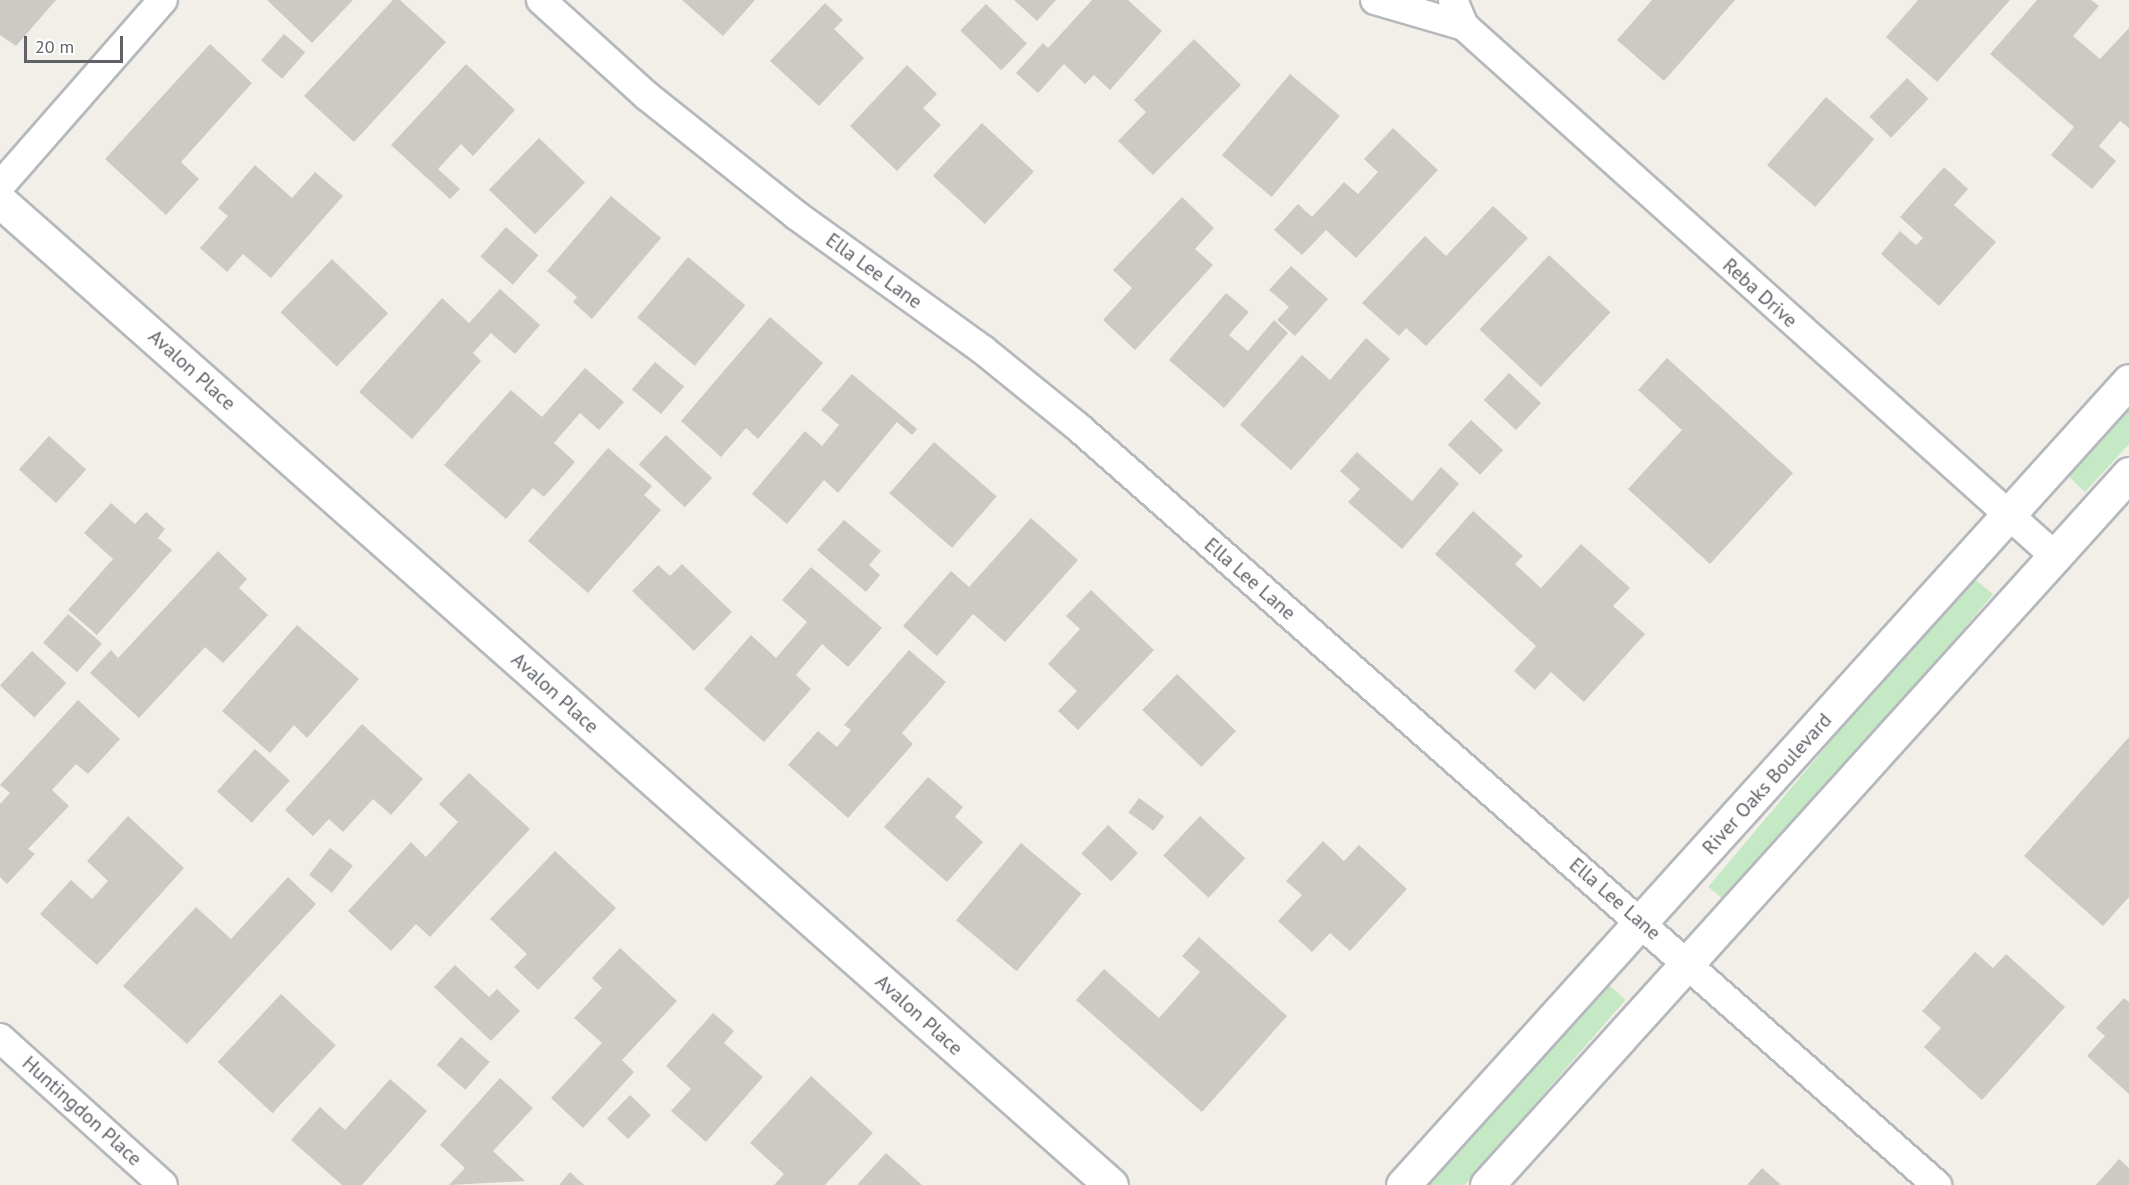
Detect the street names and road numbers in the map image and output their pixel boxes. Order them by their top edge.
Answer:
street label: Ella Lee Lane [821,228,927,314]
street label: Reba Drive [1718,253,1802,333]
street label: Avalon Place [143,325,241,415]
street label: Ella Lee Lane [1199,533,1301,625]
street label: Avalon Place [506,648,604,738]
street label: River Oaks Boulevard [1697,708,1837,860]
street label: Ella Lee Lane [1564,853,1666,945]
street label: Avalon Place [870,970,968,1060]
street label: Huntingdon Place [17,1051,147,1171]

